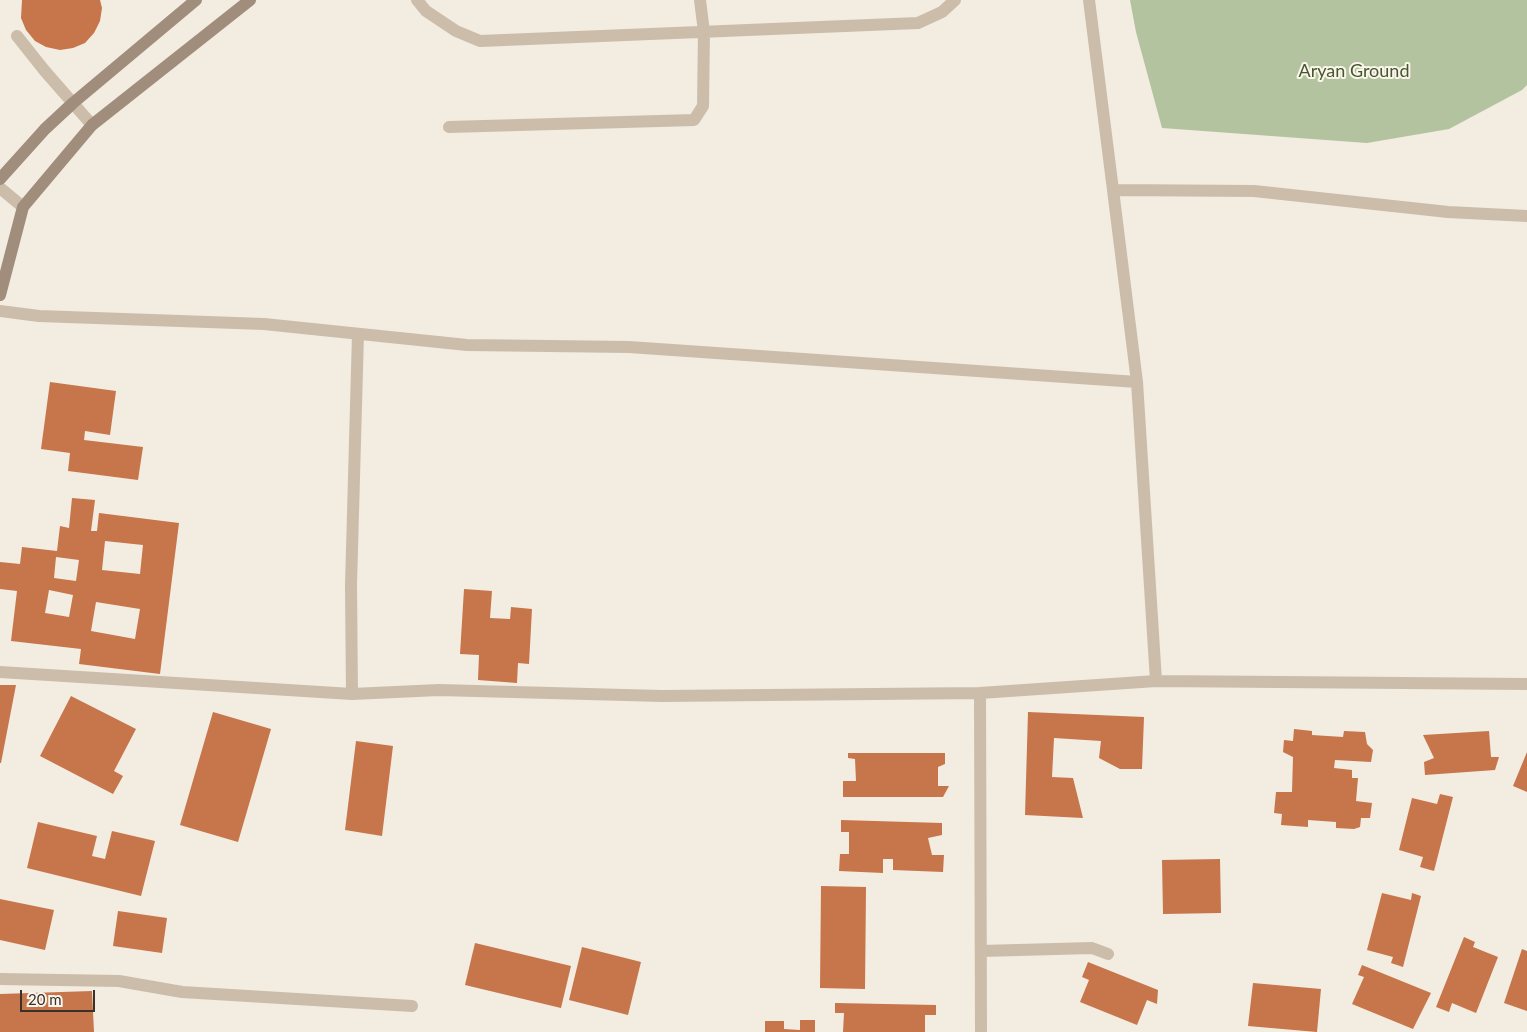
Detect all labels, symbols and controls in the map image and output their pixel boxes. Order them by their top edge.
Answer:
park label: Aryan Ground [1299,60,1409,82]
scale bar [22,980,98,1012]
text: 20 m [28,990,62,1008]

